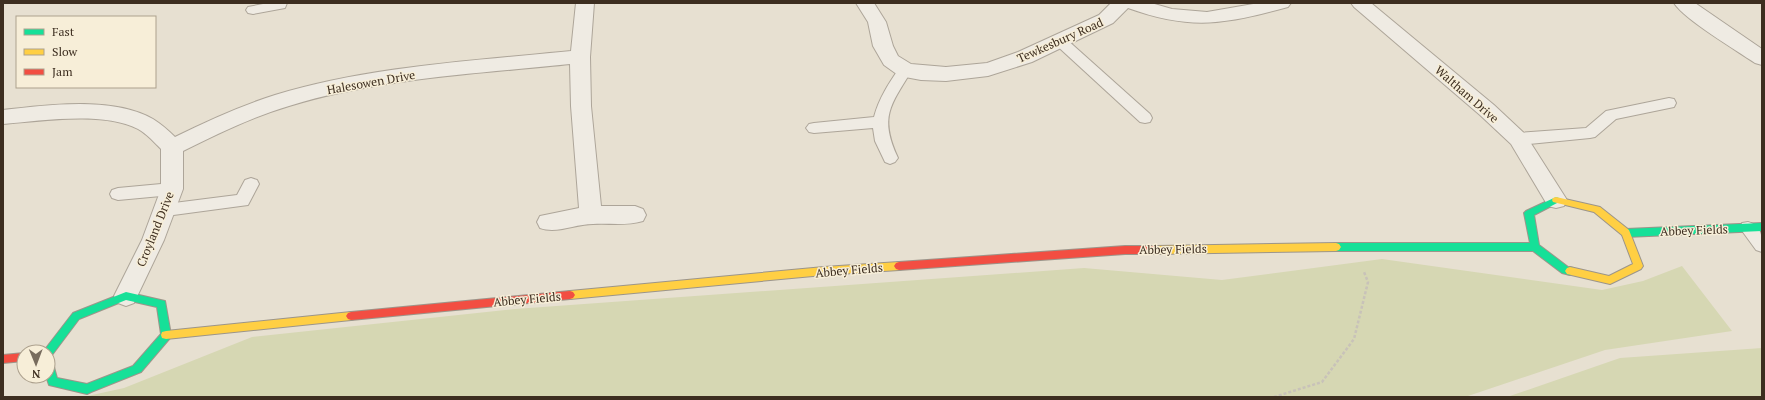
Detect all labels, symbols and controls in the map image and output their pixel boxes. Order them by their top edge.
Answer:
street label: Tewkesbury Road [1015,14,1106,66]
legend [16,16,156,88]
text: Fast [52,24,75,39]
text: Slow [52,44,78,59]
street label: Waltham Drive [1432,62,1502,126]
text: Jam [52,64,73,79]
street label: Halesowen Drive [326,67,416,97]
street label: Croyland Drive [133,189,177,269]
street label: Abbey Fields [1660,221,1728,239]
street label: Abbey Fields [1139,241,1207,257]
street label: Abbey Fields [815,260,883,280]
street label: Abbey Fields [493,289,561,309]
north arrow [16,344,56,384]
text: N [31,367,40,381]

